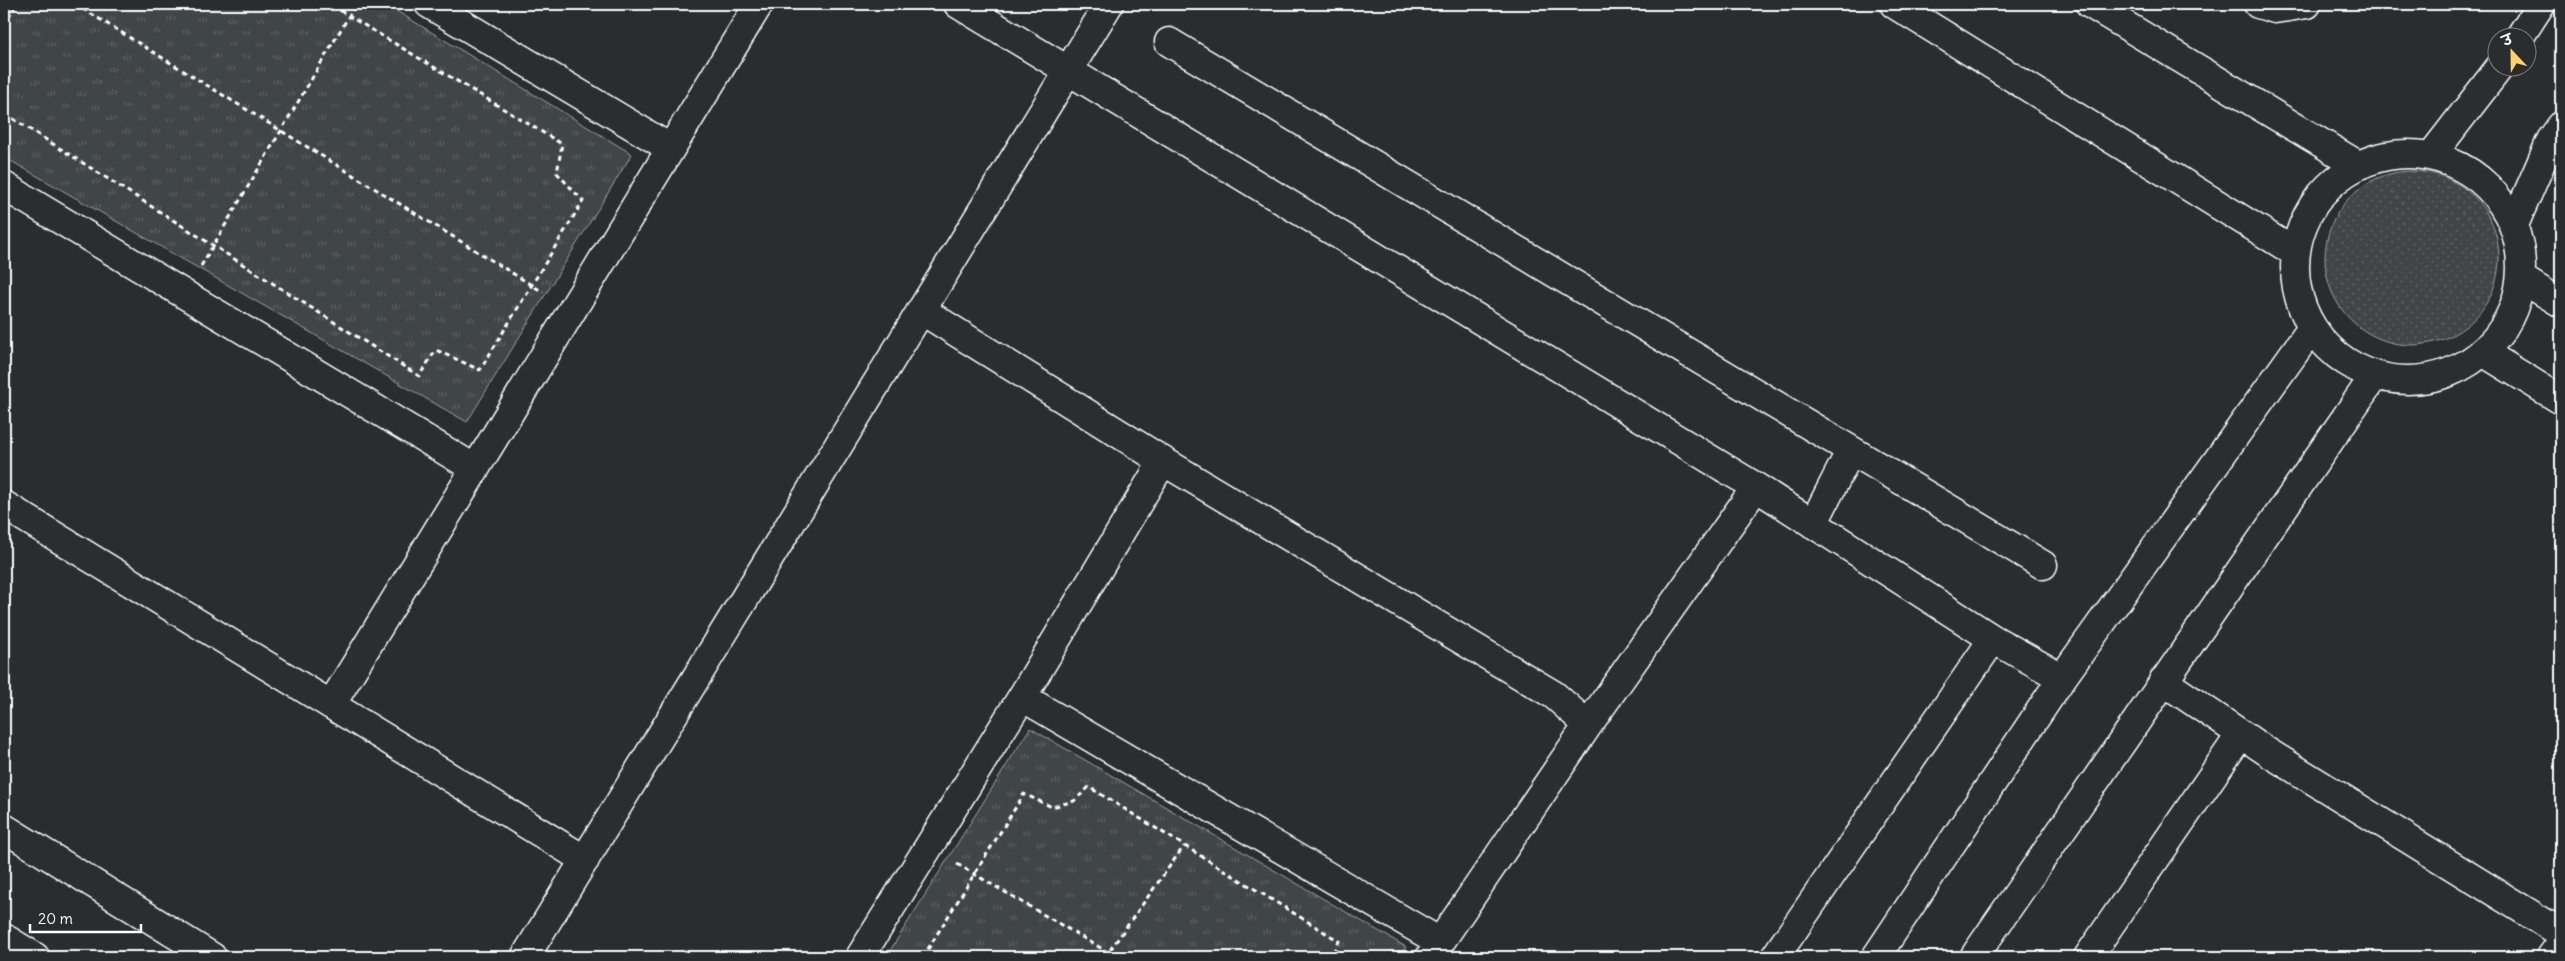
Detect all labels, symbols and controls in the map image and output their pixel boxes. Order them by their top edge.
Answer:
north arrow [2488,28,2538,78]
text: उ [2498,29,2516,51]
scale bar [30,901,141,933]
text: 20 m [38,909,73,928]

